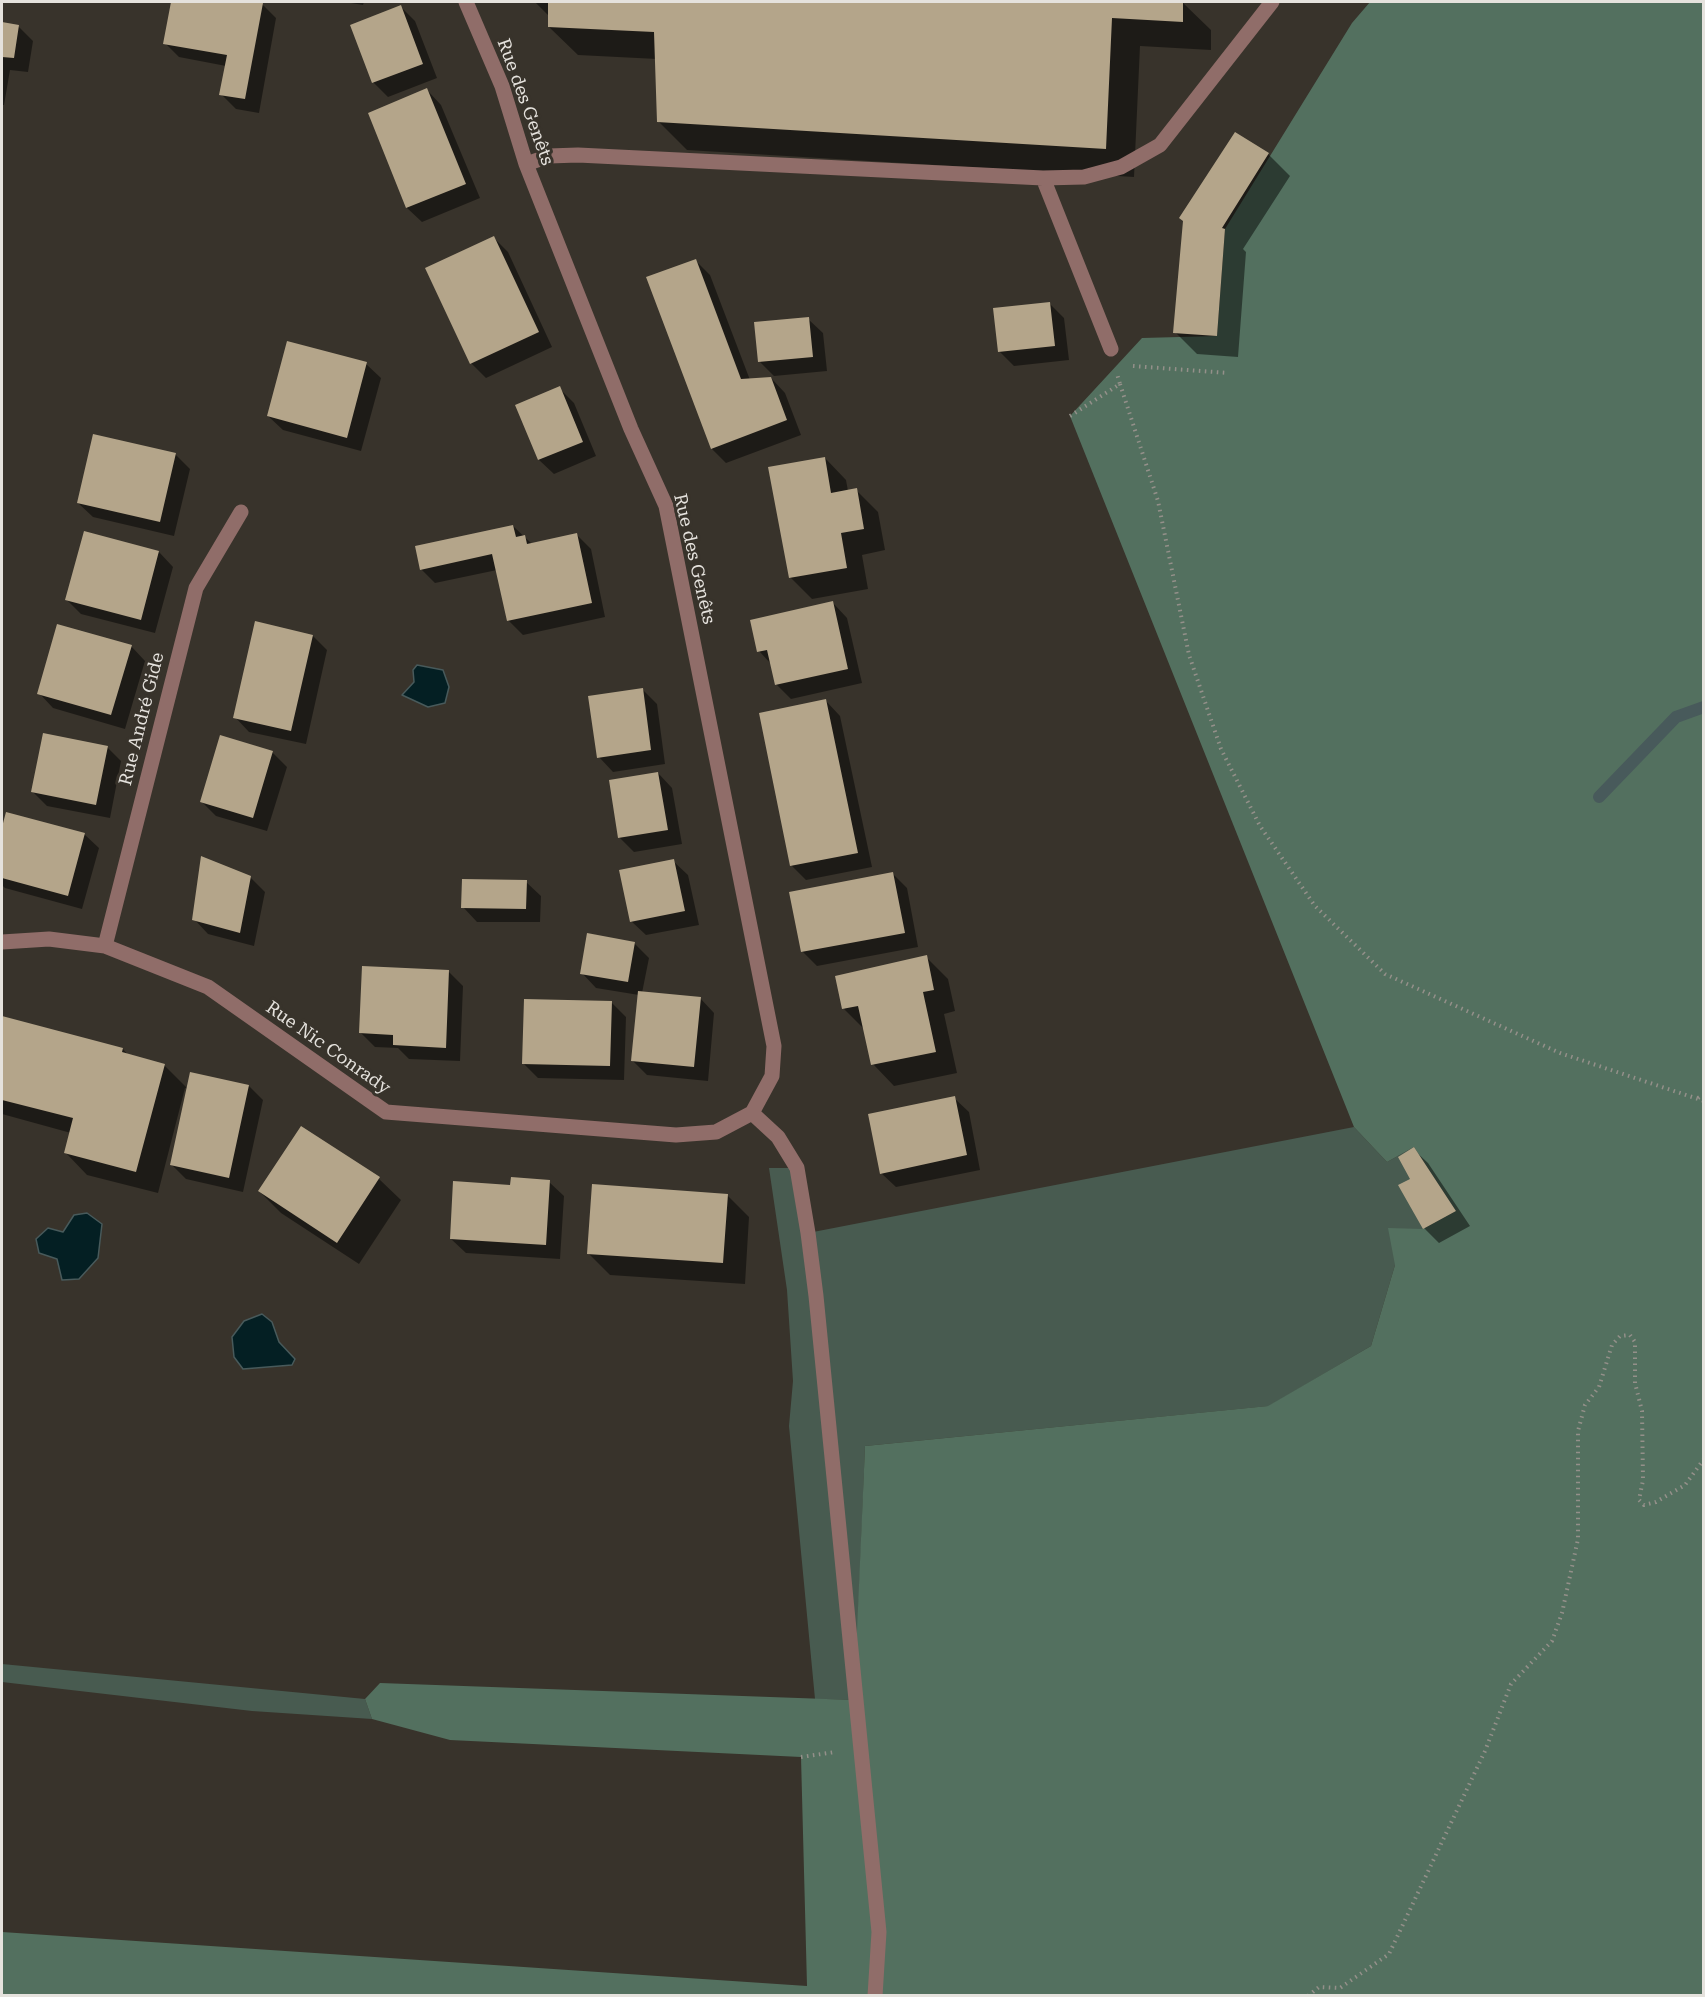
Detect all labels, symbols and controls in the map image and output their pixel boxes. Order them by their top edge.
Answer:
street label: Rue des Genêts [492,36,558,168]
street label: Rue des Genêts [668,492,720,626]
street label: Rue André Gide [115,650,169,788]
street label: Rue Nic Conrady [262,997,394,1099]

